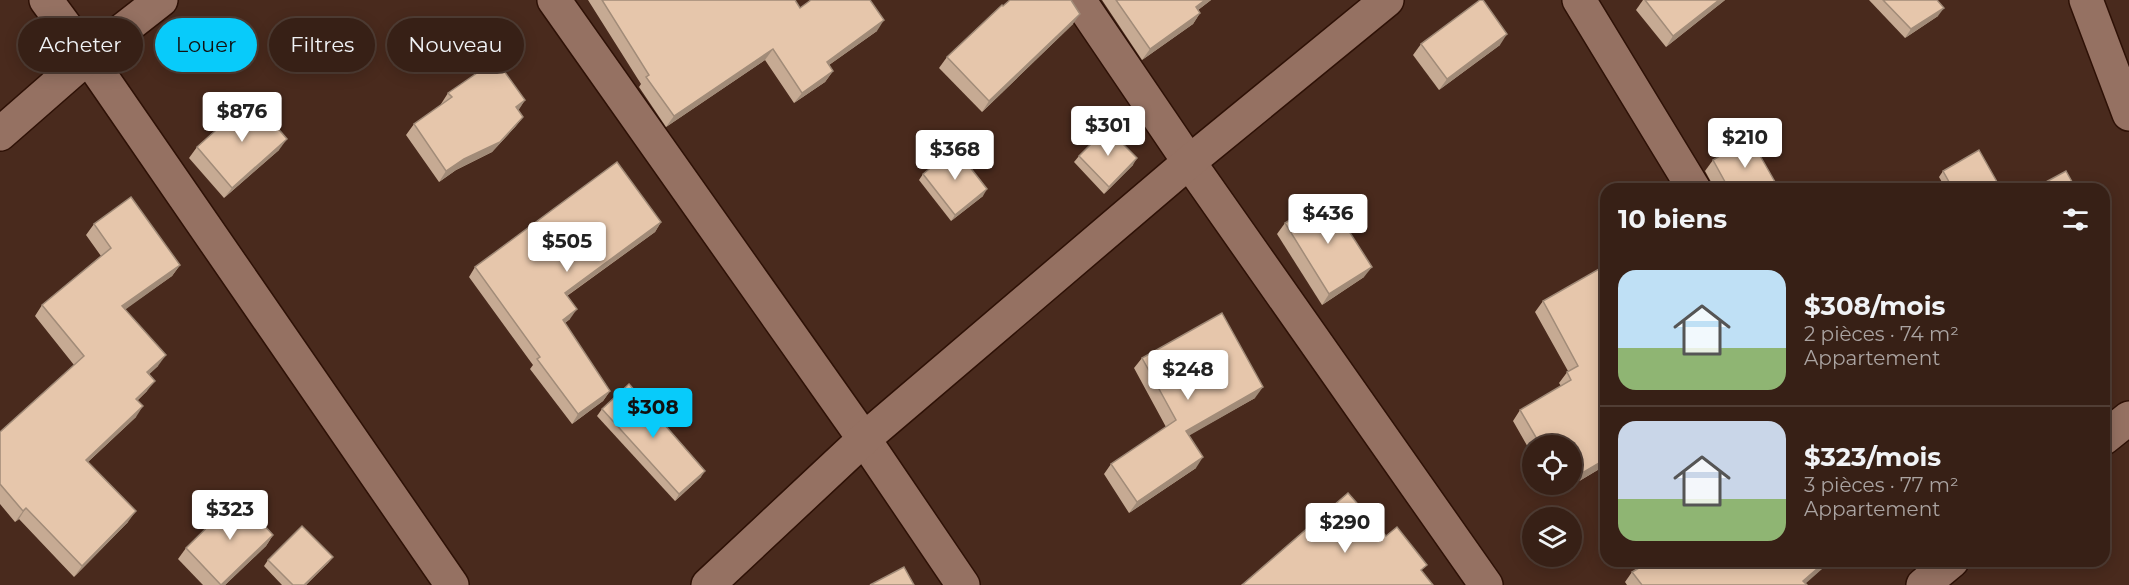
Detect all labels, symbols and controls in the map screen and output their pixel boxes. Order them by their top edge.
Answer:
chip: Acheter [18,18,143,72]
chip: Louer [155,18,257,72]
chip: Filtres [269,18,375,72]
chip: Nouveau [387,18,524,72]
pin: $876 [206,92,278,143]
text: $876 [217,99,267,123]
pin: $301 [1072,106,1144,157]
text: $301 [1085,113,1131,137]
pin: $210 [1709,118,1781,169]
text: $210 [1722,125,1768,149]
pin: $368 [919,130,991,181]
text: $368 [930,137,980,161]
pin: $436 [1292,194,1364,245]
text: $436 [1302,201,1354,225]
text: 10 biens [1618,203,1727,235]
icon: filters [2059,203,2092,236]
pin: $505 [531,222,603,273]
text: $505 [542,229,592,253]
text: $308/mois [1804,290,1945,322]
icon: home [1666,294,1738,366]
text: 2 pièces · 74 m² [1804,322,1959,346]
text: Appartement [1804,346,1940,370]
pin: $248 [1152,350,1224,401]
text: $248 [1162,357,1214,381]
pin: $308 [617,388,689,439]
text: $308 [627,395,679,419]
map controls [1522,435,1582,567]
button: locate [1522,435,1582,495]
text: $323/mois [1804,441,1941,473]
icon: home [1666,445,1738,517]
text: 3 pièces · 77 m² [1804,473,1959,497]
pin: $323 [194,490,266,541]
text: $323 [206,497,254,521]
text: Appartement [1804,497,1940,521]
pin: $290 [1309,503,1381,554]
button: layers [1522,507,1582,567]
text: $290 [1320,510,1370,534]

